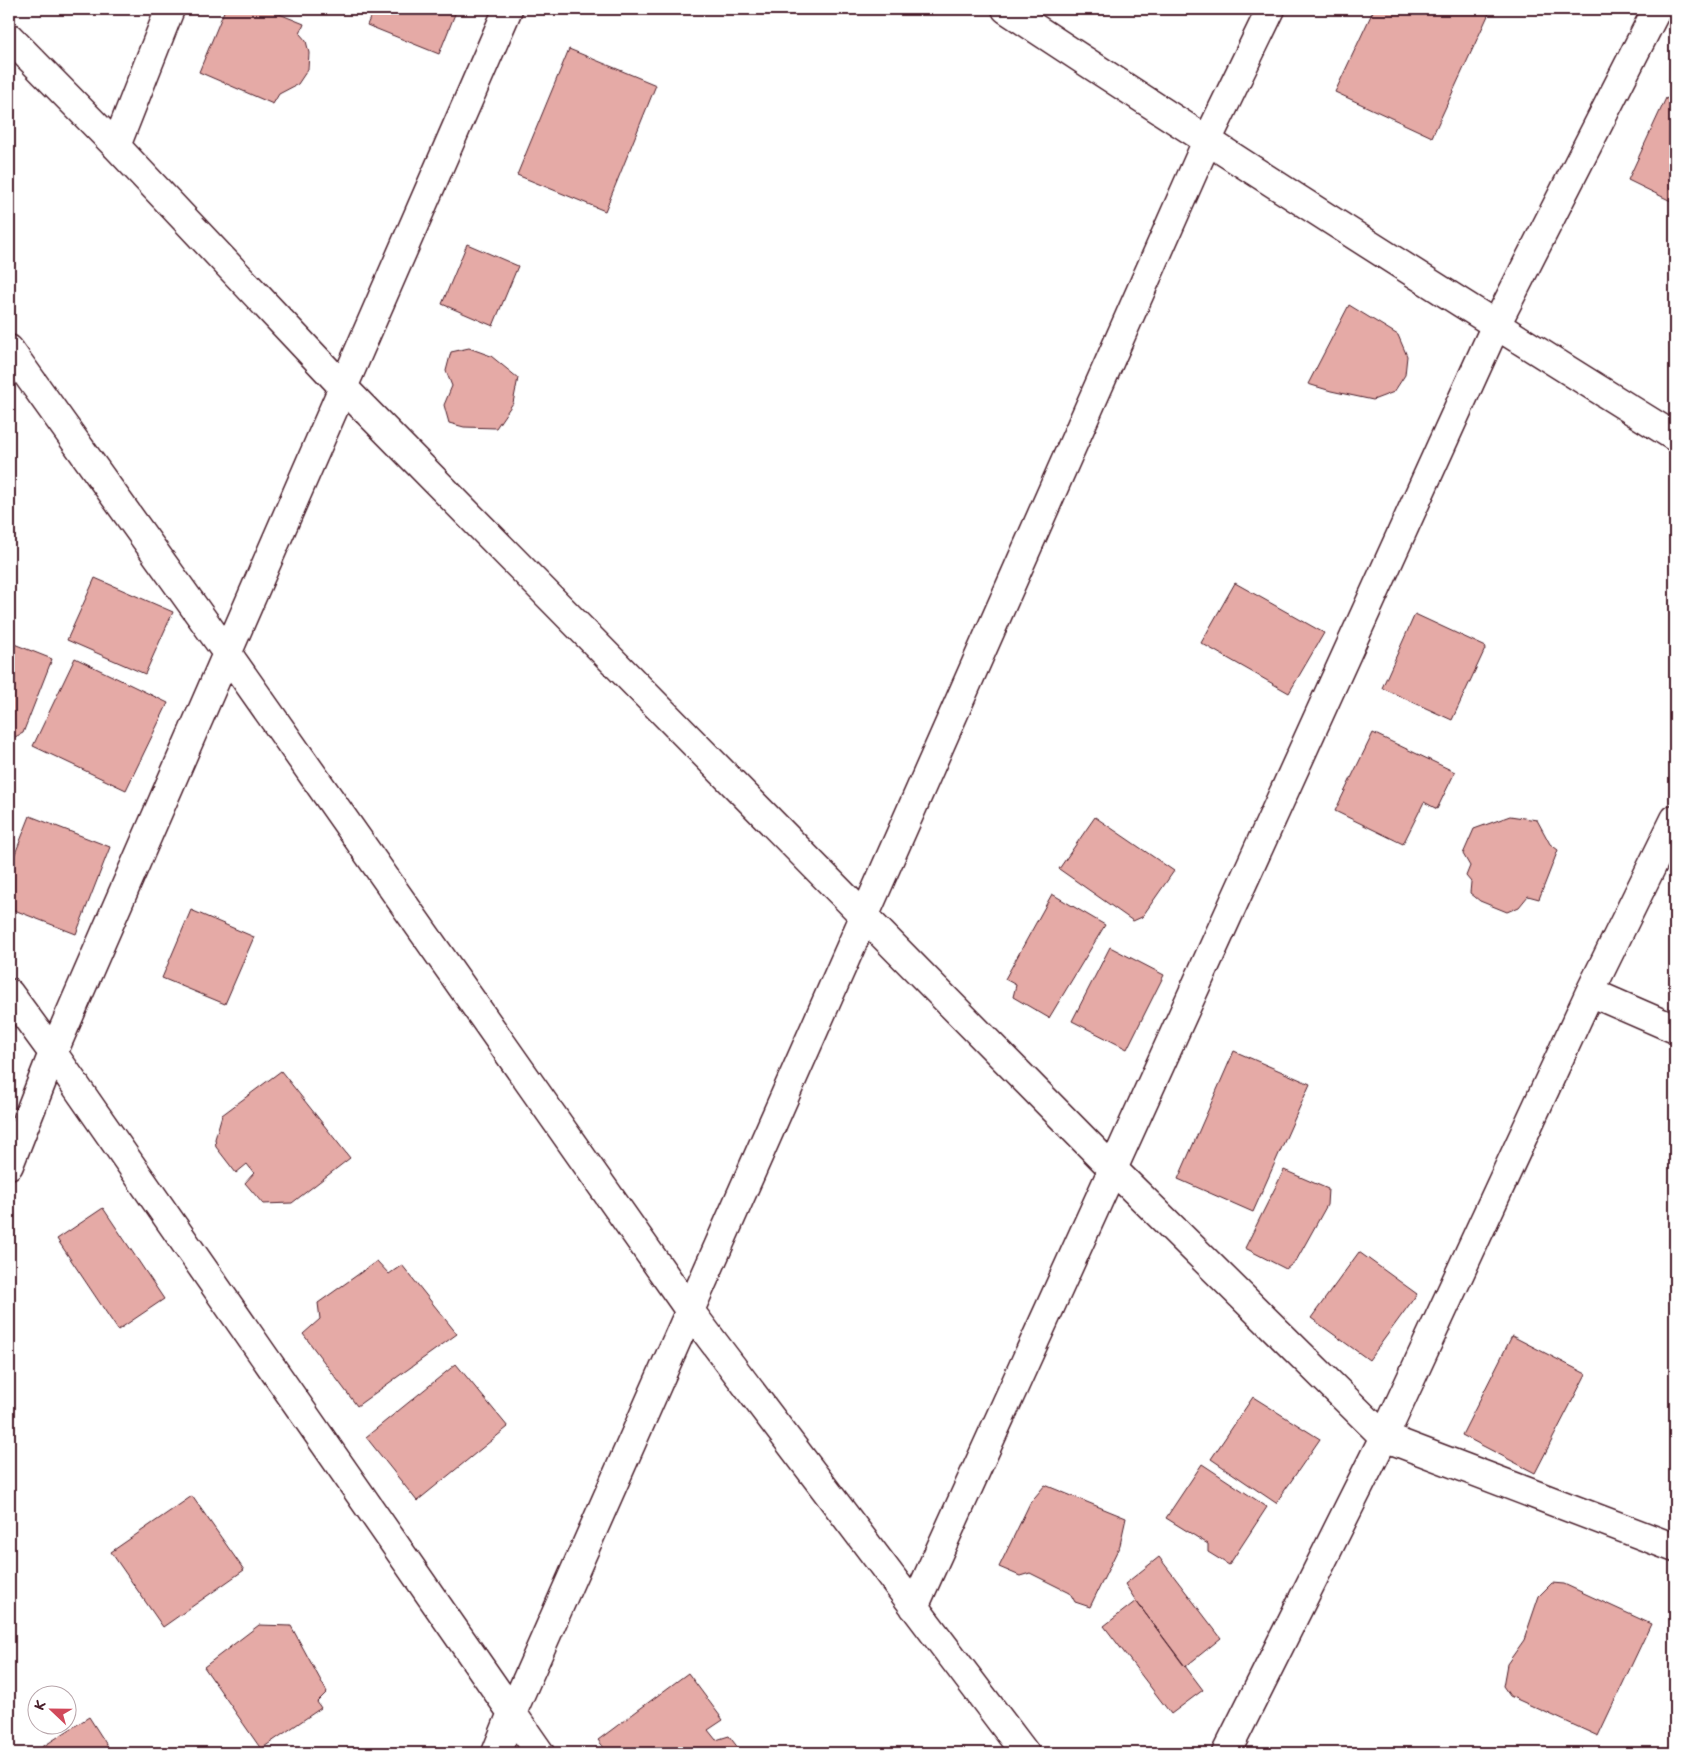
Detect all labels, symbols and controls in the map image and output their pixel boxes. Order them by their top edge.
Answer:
north arrow [28,1684,78,1734]
text: K [29,1697,50,1713]

